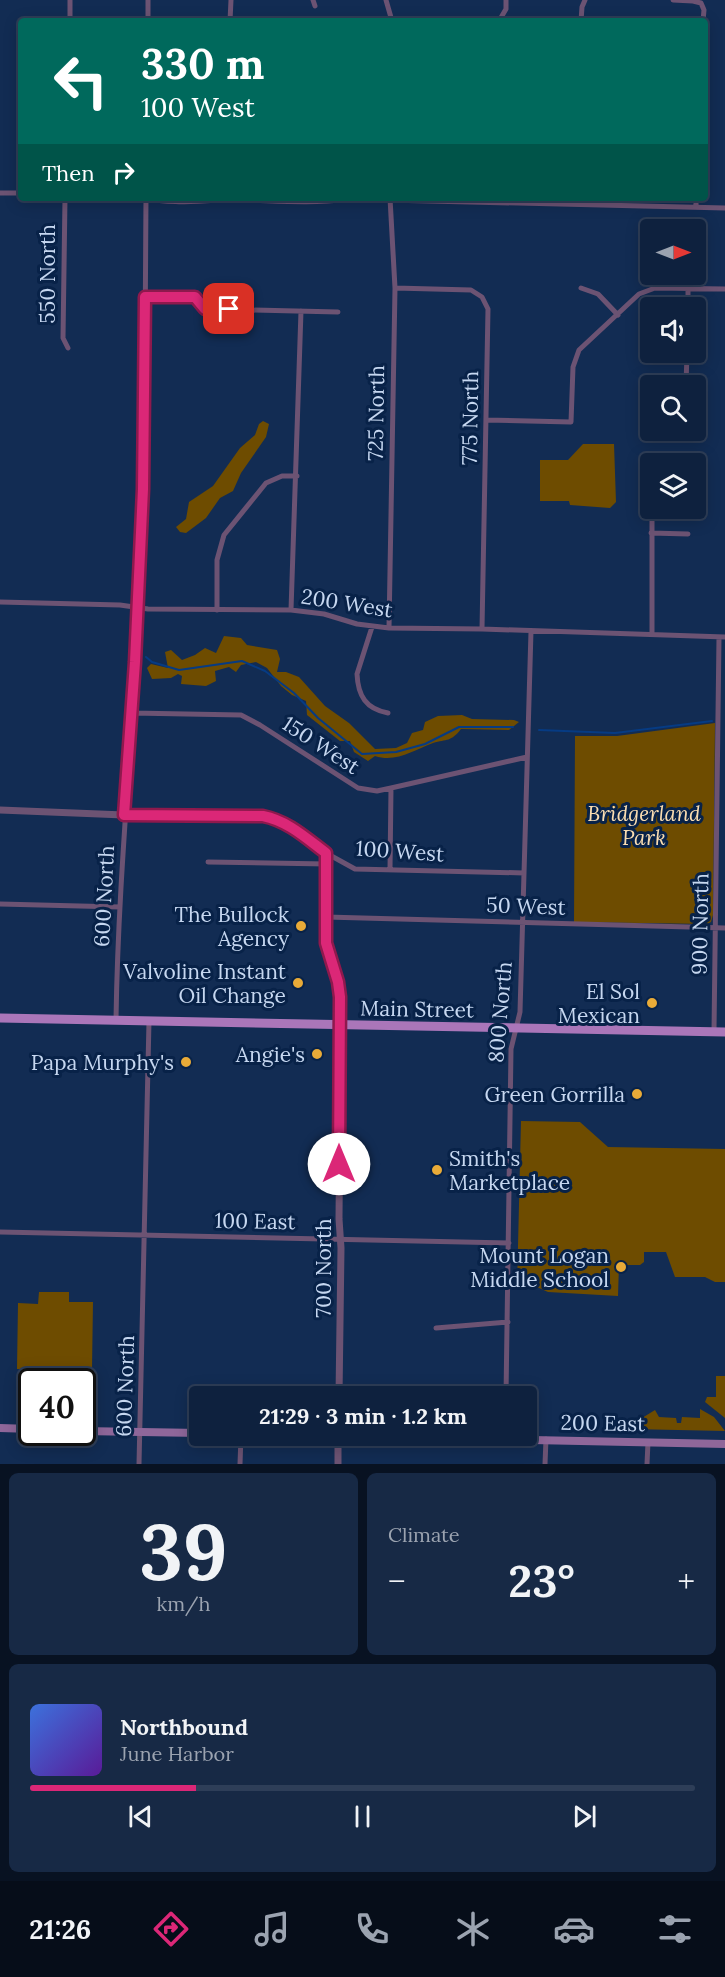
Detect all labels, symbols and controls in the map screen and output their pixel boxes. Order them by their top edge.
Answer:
text: 330 m [141,37,264,91]
icon: left [42,42,120,120]
text: 100 West [141,90,255,124]
icon: right [107,156,140,189]
text: Then [42,159,95,187]
north arrow [640,219,706,285]
map controls [640,219,706,519]
street label: 550 North [34,224,61,324]
pin [203,283,254,334]
icon: arrive [212,292,245,325]
button: sound [640,297,706,363]
street label: 725 North [362,365,390,461]
street label: 775 North [456,371,484,465]
button: search [640,375,706,441]
button: layers [640,453,706,519]
street label: 200 West [299,582,395,624]
street label: 150 West [277,710,366,780]
park label: Bridgerland Park [587,800,701,851]
street label: 100 West [355,834,446,868]
street label: 600 North [88,844,120,948]
street label: 900 North [686,873,714,975]
street label: 50 West [486,891,567,921]
place label: The Bullock Agency [174,901,290,952]
marker: The Bullock Agency [294,919,308,933]
place label: Valvoline Instant Oil Change [122,958,287,1009]
street label: 800 North [482,960,518,1064]
marker: Valvoline Instant Oil Change [291,976,305,990]
place label: El Sol Mexican [558,978,640,1029]
street label: Main Street [360,995,475,1024]
marker: El Sol Mexican [645,996,659,1010]
place label: Angie's [235,1041,305,1068]
marker: Angie's [310,1047,324,1061]
place label: Papa Murphy's [31,1049,174,1076]
marker: Papa Murphy's [179,1055,193,1069]
place label: Green Gorrilla [485,1081,625,1108]
marker: Green Gorrilla [630,1087,644,1101]
position arrow [307,1132,371,1196]
place label: Smith's Marketplace [449,1145,570,1196]
marker: Smith's Marketplace [430,1163,444,1177]
street label: 100 East [214,1207,297,1235]
street label: 700 North [310,1218,337,1318]
place label: Mount Logan Middle School [470,1242,609,1293]
marker: Mount Logan Middle School [614,1260,628,1274]
street label: 600 North [110,1335,140,1437]
speed limit sign: 40 [18,1368,96,1446]
text: 21:29 · 3 min · 1.2 km [259,1402,467,1430]
street label: 200 East [560,1409,646,1437]
text: 39 [139,1502,228,1601]
text: Climate [388,1522,460,1547]
text: 23° [508,1552,575,1609]
text: − [388,1560,406,1602]
text: + [677,1560,695,1602]
text: km/h [156,1591,211,1616]
text: Northbound [120,1713,248,1741]
text: June Harbor [120,1741,234,1766]
icon: previous [124,1800,157,1833]
icon: pause [346,1800,379,1833]
icon: next [568,1800,601,1833]
icon: directions [150,1908,192,1950]
icon: music [251,1908,293,1950]
icon: phone [351,1908,393,1950]
icon: climate [452,1908,494,1950]
icon: car [553,1908,595,1950]
icon: filters [654,1908,696,1950]
text: 21:26 [29,1912,91,1946]

